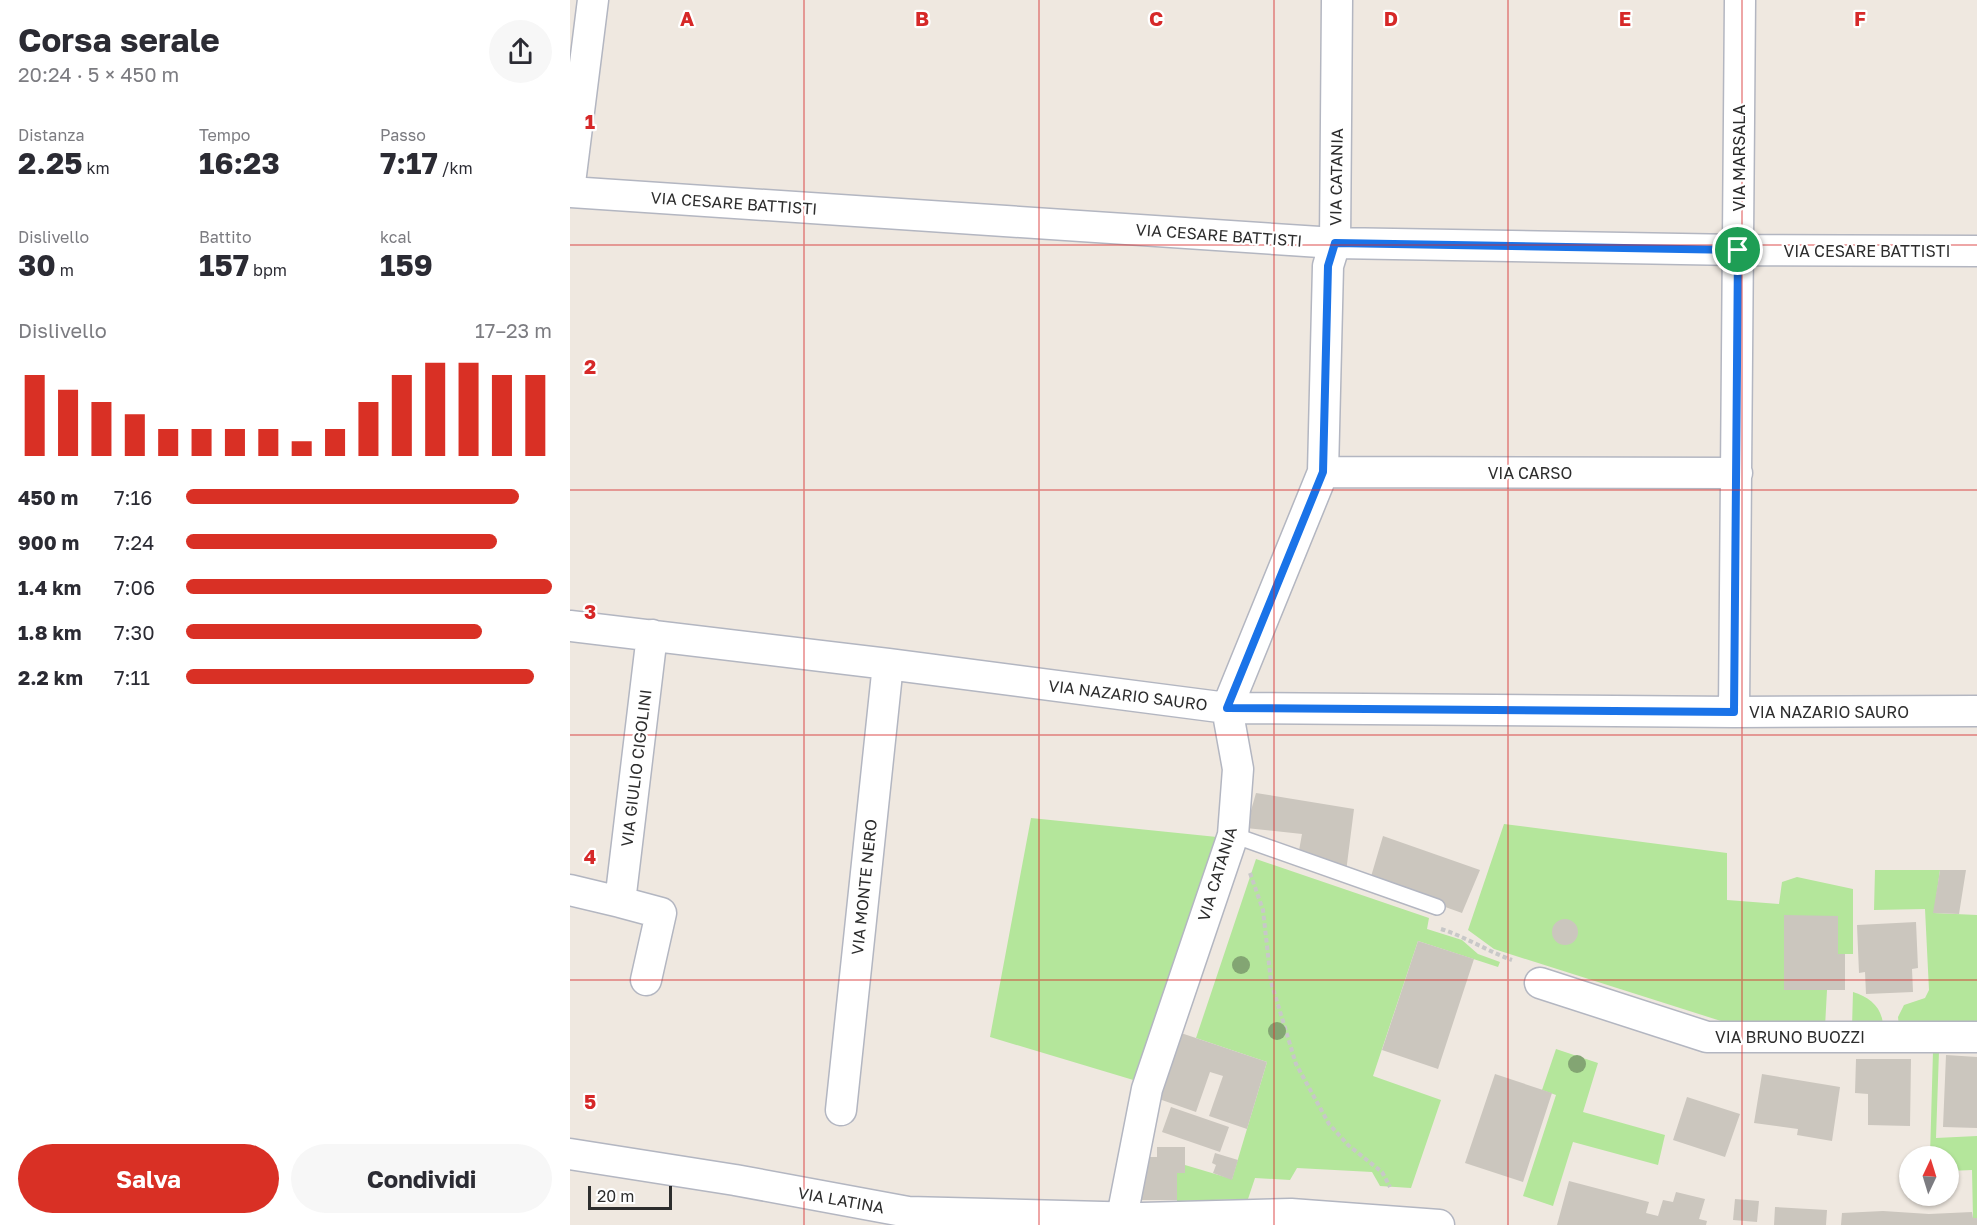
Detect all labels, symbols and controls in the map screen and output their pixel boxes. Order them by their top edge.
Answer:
text: A [680,6,694,30]
text: B [915,6,929,30]
text: C [1149,6,1163,30]
text: D [1384,6,1398,30]
text: E [1619,6,1631,30]
text: F [1854,6,1866,30]
text: Corsa serale [18,20,220,59]
button: share [489,20,552,83]
text: 20:24 · 5 × 450 m [18,62,179,86]
street label: VIA MARSALA [1729,104,1749,211]
text: 1 [585,109,595,133]
text: Distanza [18,125,84,145]
text: Tempo [199,125,250,145]
text: Passo [380,125,426,145]
street label: VIA CATANIA [1325,128,1347,226]
text: 2.25 [18,145,83,181]
text: 16:23 [199,145,280,181]
text: 7:17 [380,145,438,181]
text: km [83,158,110,178]
text: /km [438,158,473,178]
street label: VIA CESARE BATTISTI [650,187,818,219]
street label: VIA CESARE BATTISTI [1135,219,1303,251]
pin [1712,224,1763,275]
text: Dislivello [18,227,89,247]
text: Battito [199,227,252,247]
text: kcal [380,227,412,247]
icon: arrive [1721,233,1754,266]
street label: VIA CESARE BATTISTI [1784,241,1950,261]
text: 30 [18,247,56,283]
text: 157 [199,247,249,283]
text: 159 [380,247,433,283]
text: m [56,260,74,280]
text: bpm [249,260,287,280]
text: Dislivello [18,318,107,342]
text: 17–23 m [475,318,552,342]
text: 2 [584,354,596,378]
street label: VIA CARSO [1488,463,1572,483]
text: 450 m [18,485,78,509]
text: 7:16 [114,485,152,509]
text: 900 m [18,530,79,554]
text: 7:24 [114,530,154,554]
text: 1.4 km [18,575,81,599]
text: 7:06 [114,575,155,599]
text: 3 [584,599,596,623]
text: 1.8 km [18,620,82,644]
text: 7:30 [114,620,155,644]
text: 2.2 km [18,665,83,689]
text: 7:11 [114,665,150,689]
street label: VIA NAZARIO SAURO [1047,675,1209,715]
street label: VIA GIULIO CIGOLINI [616,688,656,848]
street label: VIA NAZARIO SAURO [1749,702,1909,722]
street label: VIA MONTE NERO [847,818,881,956]
street label: VIA CATANIA [1193,824,1241,924]
text: 4 [584,844,596,868]
street label: VIA BRUNO BUOZZI [1715,1027,1865,1047]
text: 5 [584,1089,596,1113]
button: Salva [18,1144,279,1213]
button: Condividi [291,1144,552,1213]
north arrow [1899,1146,1959,1206]
map controls [1899,1146,1959,1206]
scale bar [588,1183,672,1210]
street label: VIA LATINA [796,1183,886,1217]
text: 20 m [597,1186,634,1206]

